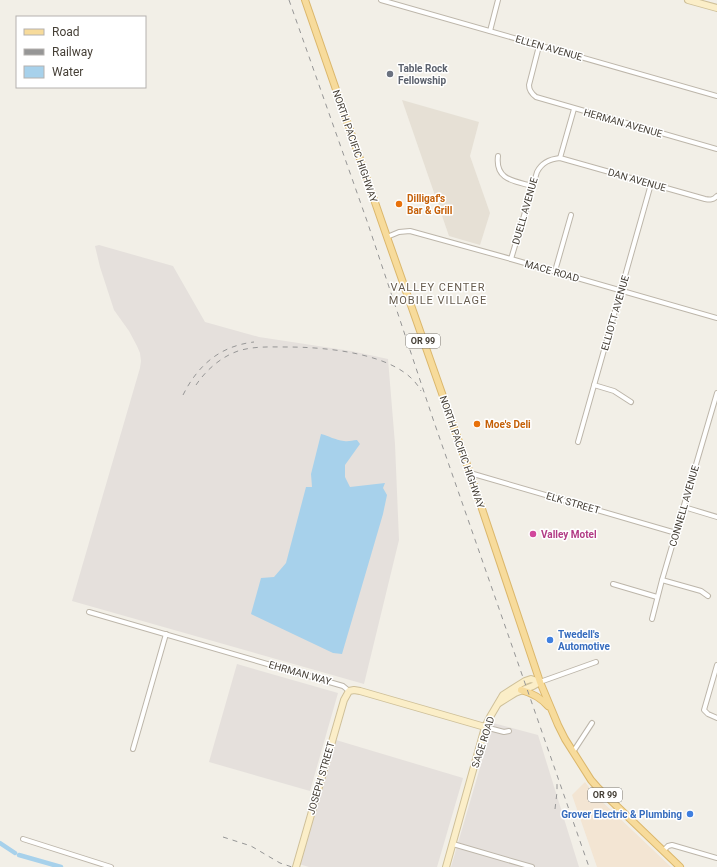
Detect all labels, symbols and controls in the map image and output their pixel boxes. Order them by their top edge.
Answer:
legend [16,16,146,88]
text: Road [52,25,80,39]
street label: ELLEN AVENUE [514,33,584,63]
text: Railway [52,45,93,59]
place label: Table Rock Fellowship [398,63,448,86]
text: Water [52,65,83,79]
marker: Table Rock Fellowship [385,69,395,79]
street label: NORTH PACIFIC HIGHWAY [331,88,379,204]
street label: HERMAN AVENUE [582,106,664,140]
street label: DAN AVENUE [607,166,668,194]
street label: DUELL AVENUE [510,176,540,246]
place label: Dilligaf's Bar & Grill [407,193,453,216]
marker: Dilligaf's Bar & Grill [394,199,404,209]
street label: MACE ROAD [524,258,580,284]
street label: ELLIOTT AVENUE [599,274,631,352]
district label: VALLEY CENTER MOBILE VILLAGE [389,281,487,307]
road number: OR 99 [406,334,440,348]
street label: NORTH PACIFIC HIGHWAY [438,394,486,510]
marker: Moe's Deli [472,419,482,429]
place label: Moe's Deli [485,419,531,430]
street label: CONNELL AVENUE [667,464,701,548]
street label: ELK STREET [545,490,601,516]
marker: Valley Motel [528,529,538,539]
place label: Valley Motel [541,529,597,540]
place label: Twedell's Automotive [558,629,611,652]
marker: Twedell's Automotive [545,635,555,645]
street label: EHRMAN WAY [267,659,333,687]
street label: SAGE ROAD [470,715,496,769]
street label: JOSEPH STREET [305,740,337,816]
road number: OR 99 [588,788,622,802]
place label: Grover Electric & Plumbing [561,809,682,820]
marker: Grover Electric & Plumbing [685,809,695,819]

